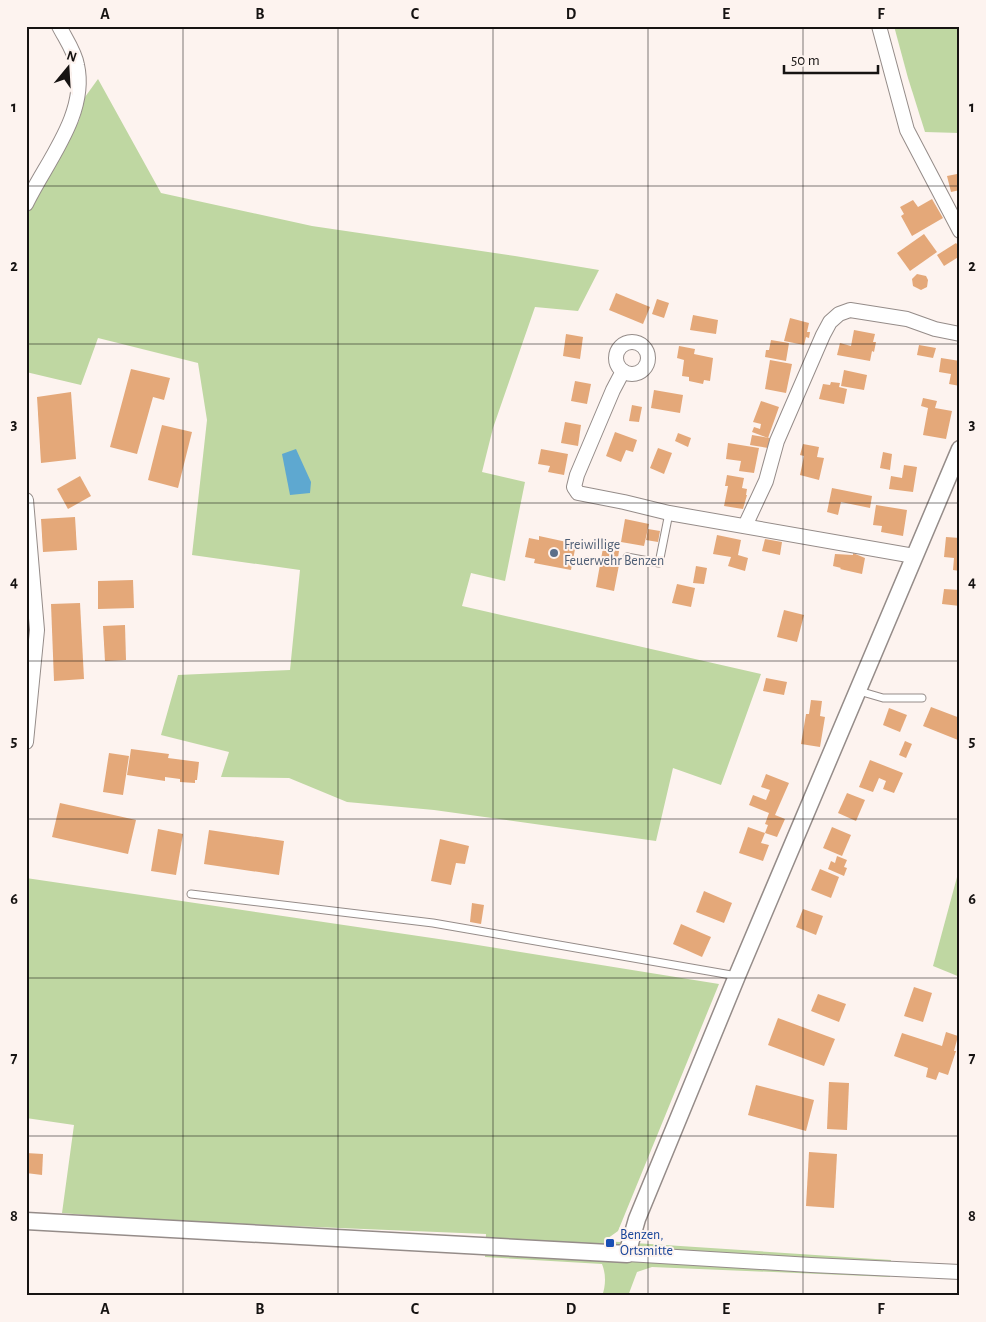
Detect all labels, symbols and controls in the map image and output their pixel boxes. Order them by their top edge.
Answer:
text: A [100,6,110,22]
text: B [255,6,265,22]
text: C [411,6,420,22]
text: D [566,6,577,22]
text: E [722,6,730,22]
text: F [877,6,885,22]
north arrow [42,42,92,92]
scale bar [784,42,877,74]
text: N [65,48,79,65]
text: 50 m [791,53,820,68]
text: 1 [11,99,17,115]
text: 1 [969,99,975,115]
text: 2 [10,258,18,274]
text: 2 [968,258,976,274]
text: 3 [11,416,18,432]
text: 3 [969,416,976,432]
place label: Freiwillige Feuerwehr Benzen [564,538,664,568]
marker: Freiwillige Feuerwehr Benzen [548,547,560,559]
text: 4 [10,574,18,590]
text: 4 [968,574,976,590]
text: 5 [11,733,18,749]
text: 5 [969,733,976,749]
text: 6 [10,891,18,907]
text: 6 [968,891,976,907]
text: 7 [11,1050,18,1066]
text: 7 [969,1050,976,1066]
text: 8 [10,1208,18,1224]
text: 8 [968,1208,976,1224]
place label: Benzen, Ortsmitte [620,1228,673,1258]
marker: Benzen, Ortsmitte [604,1237,616,1249]
text: A [100,1301,110,1317]
text: B [255,1301,265,1317]
text: C [411,1301,420,1317]
text: D [566,1301,577,1317]
text: E [722,1301,730,1317]
text: F [877,1301,885,1317]

